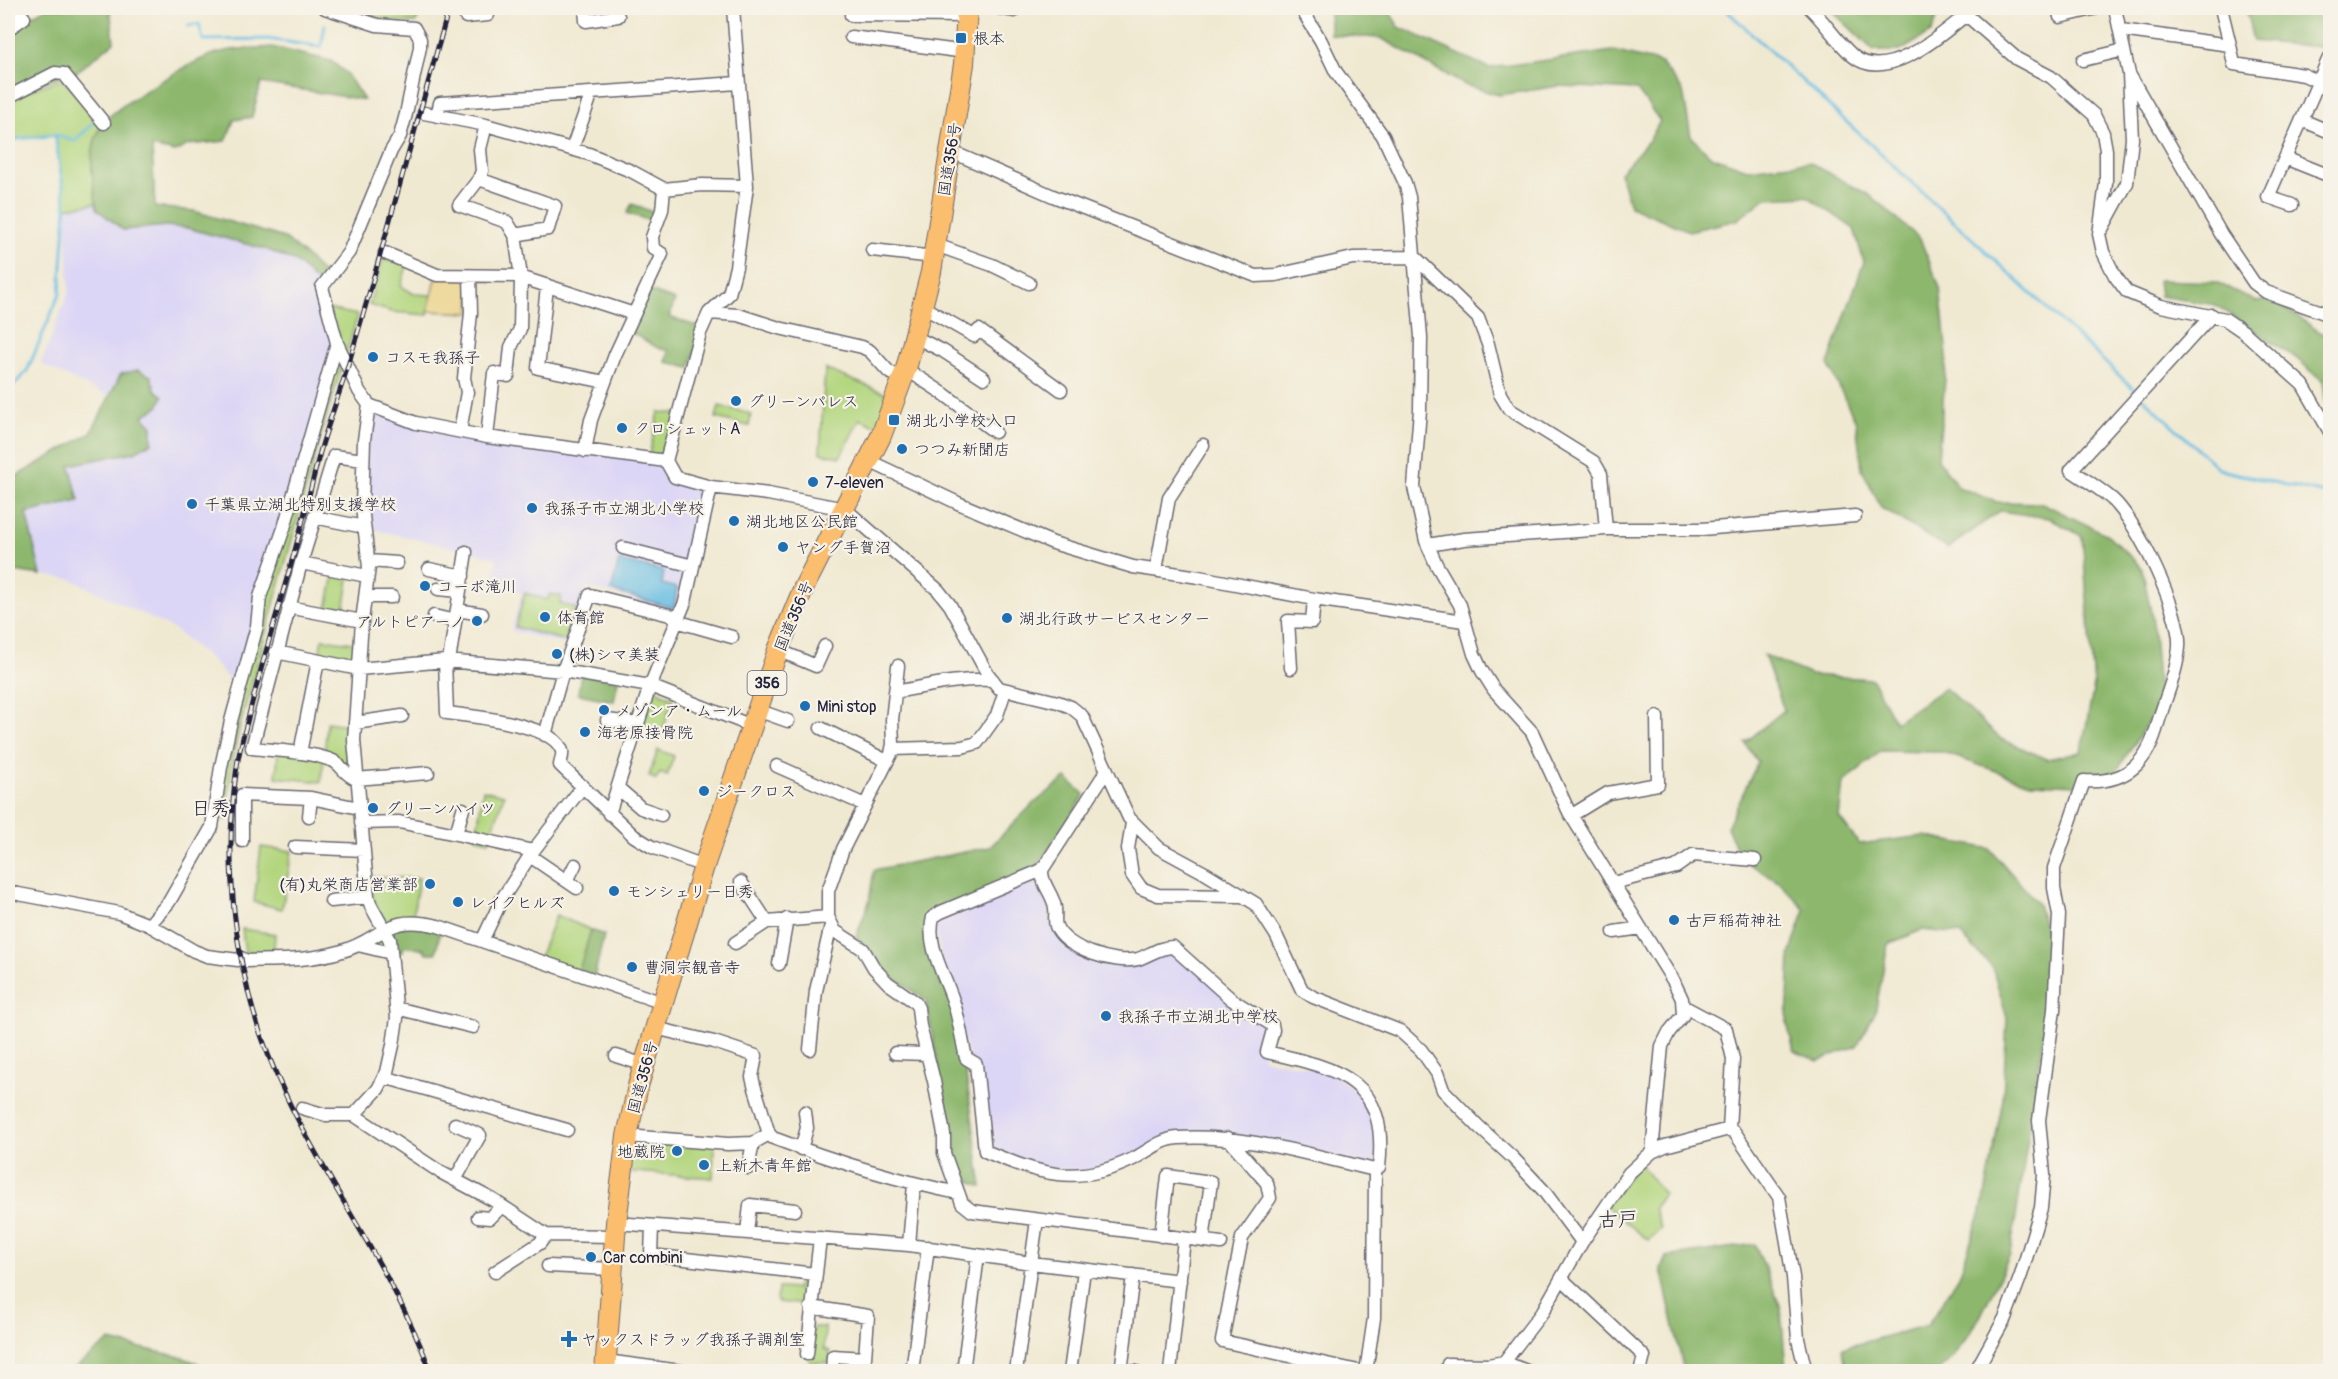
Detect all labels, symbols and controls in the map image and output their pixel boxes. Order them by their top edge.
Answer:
place label: 根本 [973,29,1005,49]
marker: 根本 [954,31,968,45]
street label: 国道356号 [934,121,966,198]
place label: コスモ我孫子 [385,348,480,368]
marker: コスモ我孫子 [366,350,380,364]
place label: グリーンパレス [748,392,858,412]
marker: グリーンパレス [729,394,743,408]
place label: 湖北小学校入口 [906,411,1018,431]
marker: 湖北小学校入口 [887,413,901,427]
place label: クロシェットA [634,419,740,439]
marker: クロシェットA [615,421,629,435]
place label: つつみ新聞店 [914,440,1010,460]
marker: つつみ新聞店 [895,442,909,456]
place label: 7-eleven [825,473,884,493]
marker: 7-eleven [806,475,820,489]
place label: 千葉県立湖北特別支援学校 [204,495,396,515]
marker: 千葉県立湖北特別支援学校 [185,497,199,511]
place label: 我孫子市立湖北小学校 [544,499,704,519]
marker: 我孫子市立湖北小学校 [525,501,539,515]
place label: 湖北地区公民館 [746,512,858,532]
marker: 湖北地区公民館 [727,514,741,528]
place label: ヤング手賀沼 [795,538,891,558]
marker: ヤング手賀沼 [776,540,790,554]
place label: コーポ滝川 [437,577,517,597]
street label: 国道356号 [770,578,818,655]
marker: コーポ滝川 [418,579,432,593]
place label: 体育館 [557,608,605,628]
place label: 湖北行政サービスセンター [1019,609,1210,629]
marker: 体育館 [538,610,552,624]
marker: 湖北行政サービスセンター [1000,611,1014,625]
place label: アルトピアーノ [356,612,465,632]
marker: アルトピアーノ [470,614,484,628]
place label: (株)シマ美装 [569,645,660,665]
marker: (株)シマ美装 [550,647,564,661]
road number: 356 [748,671,786,695]
place label: Mini stop [817,697,877,717]
marker: Mini stop [798,699,812,713]
place label: メゾンア・ムール [616,701,742,721]
marker: メゾンア・ムール [597,703,611,717]
place label: 海老原接骨院 [597,723,693,743]
marker: 海老原接骨院 [578,725,592,739]
place label: ジークロス [716,782,796,802]
marker: ジークロス [697,784,711,798]
district label: 日秀 [191,796,231,821]
place label: グリーンハイツ [385,799,495,819]
marker: グリーンハイツ [366,801,380,815]
place label: (有)丸栄商店営業部 [279,875,418,895]
marker: (有)丸栄商店営業部 [423,877,437,891]
place label: モンシェリー日秀 [626,882,754,902]
marker: モンシェリー日秀 [607,884,621,898]
place label: レイクヒルズ [470,893,564,913]
marker: レイクヒルズ [451,895,465,909]
place label: 古戸稲荷神社 [1686,911,1782,931]
marker: 古戸稲荷神社 [1667,913,1681,927]
place label: 曹洞宗観音寺 [644,958,740,978]
marker: 曹洞宗観音寺 [625,960,639,974]
place label: 我孫子市立湖北中学校 [1118,1007,1278,1027]
marker: 我孫子市立湖北中学校 [1099,1009,1113,1023]
street label: 国道356号 [624,1038,662,1116]
place label: 地蔵院 [617,1142,665,1162]
marker: 地蔵院 [670,1144,684,1158]
place label: 上新木青年館 [716,1156,812,1176]
marker: 上新木青年館 [697,1158,711,1172]
district label: 古戸 [1598,1207,1638,1232]
place label: Car combini [603,1248,683,1268]
marker: Car combini [584,1250,598,1264]
place label: ヤックスドラッグ我孫子調剤室 [581,1330,805,1350]
marker: ヤックスドラッグ我孫子調剤室 [562,1332,576,1346]

